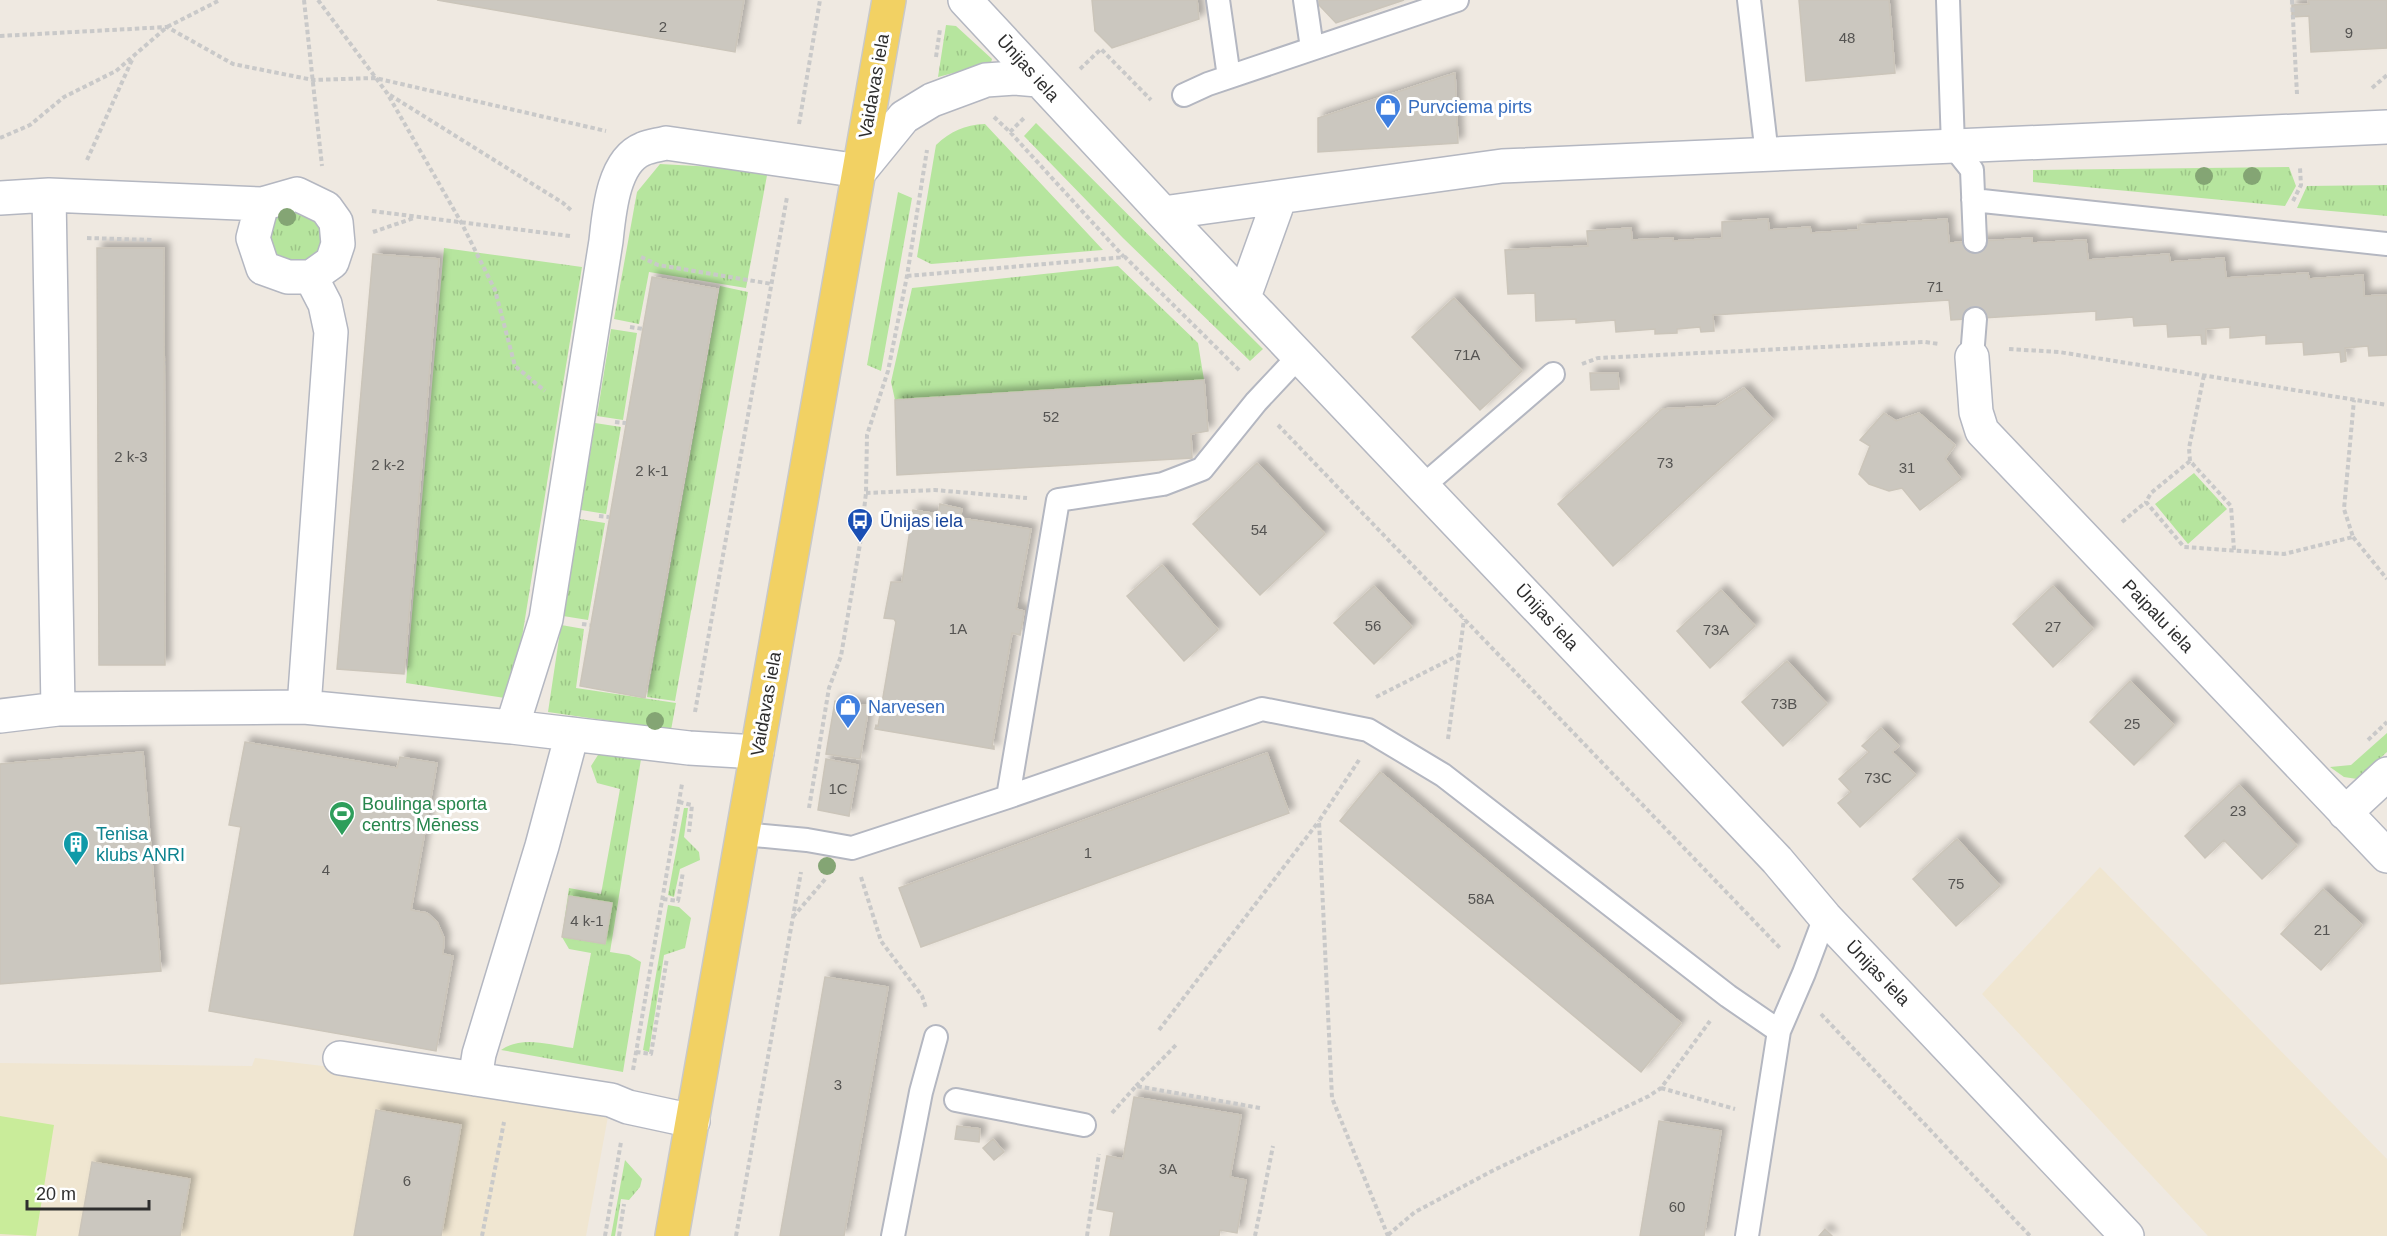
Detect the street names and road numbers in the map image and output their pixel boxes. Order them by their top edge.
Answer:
street label: Ūnijas iela [993,30,1064,106]
street label: Vaidavas iela [855,31,893,140]
street label: Paipalu iela [2118,576,2198,657]
street label: Ūnijas iela [1511,580,1583,655]
street label: Vaidavas iela [747,649,785,758]
street label: Ūnijas iela [1842,936,1915,1011]

